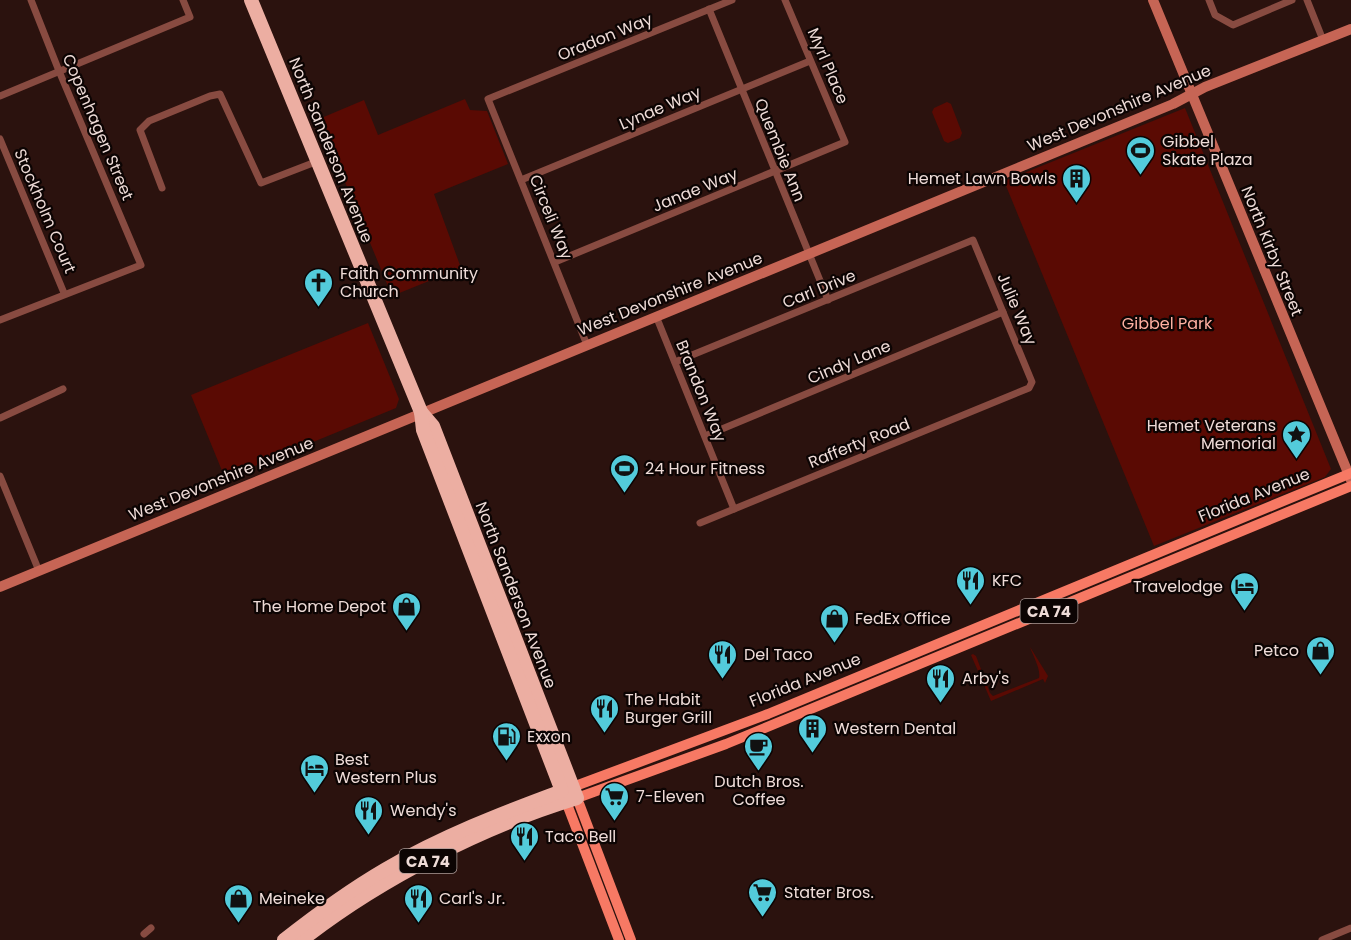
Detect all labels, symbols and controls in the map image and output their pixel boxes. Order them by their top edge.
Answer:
street label: Oradon Way [554,8,656,66]
street label: Myrl Place [802,24,854,108]
street label: Copenhagen Street [57,50,139,204]
street label: North Sanderson Avenue [283,54,379,246]
street label: West Devonshire Avenue [1024,59,1214,157]
street label: Lynae Way [616,80,704,136]
street label: Quembie Ann [749,95,811,205]
place label: Gibbel Skate Plaza [1162,130,1253,171]
sports icon: Gibbel Skate Plaza [1125,134,1157,176]
street label: Stockholm Court [8,145,82,277]
street label: Janae Way [649,162,741,218]
building icon: Hemet Lawn Bowls [1061,162,1093,204]
place label: Hemet Lawn Bowls [908,167,1056,190]
street label: Circeli Way [524,171,578,263]
street label: North Kirby Street [1235,183,1309,320]
street label: West Devonshire Avenue [574,246,766,342]
place label: Faith Community Church [340,262,478,303]
street label: Carl Drive [779,264,859,314]
church icon: Faith Community Church [303,266,335,308]
street label: Julie Way [992,269,1042,349]
park label: Gibbel Park [1122,312,1213,335]
street label: Cindy Lane [804,334,894,390]
street label: Brandon Way [670,337,732,445]
street label: Rafferty Road [805,412,913,474]
place label: Hemet Veterans Memorial [1147,414,1276,455]
place icon: Hemet Veterans Memorial [1281,418,1313,460]
street label: West Devonshire Avenue [125,431,317,527]
sports icon: 24 Hour Fitness [608,452,640,494]
place label: 24 Hour Fitness [645,457,765,480]
street label: Florida Avenue [1195,462,1313,528]
street label: North Sanderson Avenue [470,498,562,692]
restaurant icon: KFC [955,564,987,606]
place label: KFC [992,569,1022,592]
hotel icon: Travelodge [1228,570,1260,612]
place label: Travelodge [1133,575,1223,598]
shop icon: The Home Depot [391,590,423,632]
place label: The Home Depot [253,595,386,618]
road number: CA 74 [1020,599,1078,623]
shop icon: FedEx Office [818,602,850,644]
place label: FedEx Office [855,607,951,630]
shop icon: Petco [1304,634,1336,676]
restaurant icon: Del Taco [707,638,739,680]
place label: Petco [1254,639,1299,662]
place label: Del Taco [744,643,813,666]
street label: Florida Avenue [746,647,864,713]
restaurant icon: Arby's [925,662,957,704]
place label: Arby's [962,667,1009,690]
place label: The Habit Burger Grill [625,688,712,729]
restaurant icon: The Habit Burger Grill [588,692,620,734]
building icon: Western Dental [797,712,829,754]
place label: Western Dental [834,717,956,740]
fuel station icon: Exxon [490,720,522,762]
place label: Exxon [527,725,571,748]
cafe icon: Dutch Bros. Coffee [743,730,775,772]
place label: Best Western Plus [335,748,437,789]
hotel icon: Best Western Plus [298,752,330,794]
place label: Dutch Bros. Coffee [714,770,804,811]
supermarket icon: 7-Eleven [599,780,631,822]
place label: 7-Eleven [636,785,705,808]
restaurant icon: Wendy's [353,794,385,836]
place label: Wendy's [390,799,457,822]
restaurant icon: Taco Bell [508,820,540,862]
place label: Taco Bell [545,825,616,848]
road number: CA 74 [400,849,456,873]
supermarket icon: Stater Bros. [747,876,779,918]
place label: Stater Bros. [784,881,874,904]
shop icon: Meineke [222,882,254,924]
restaurant icon: Carl's Jr. [402,882,434,924]
place label: Meineke [259,887,325,910]
place label: Carl's Jr. [439,887,505,910]

